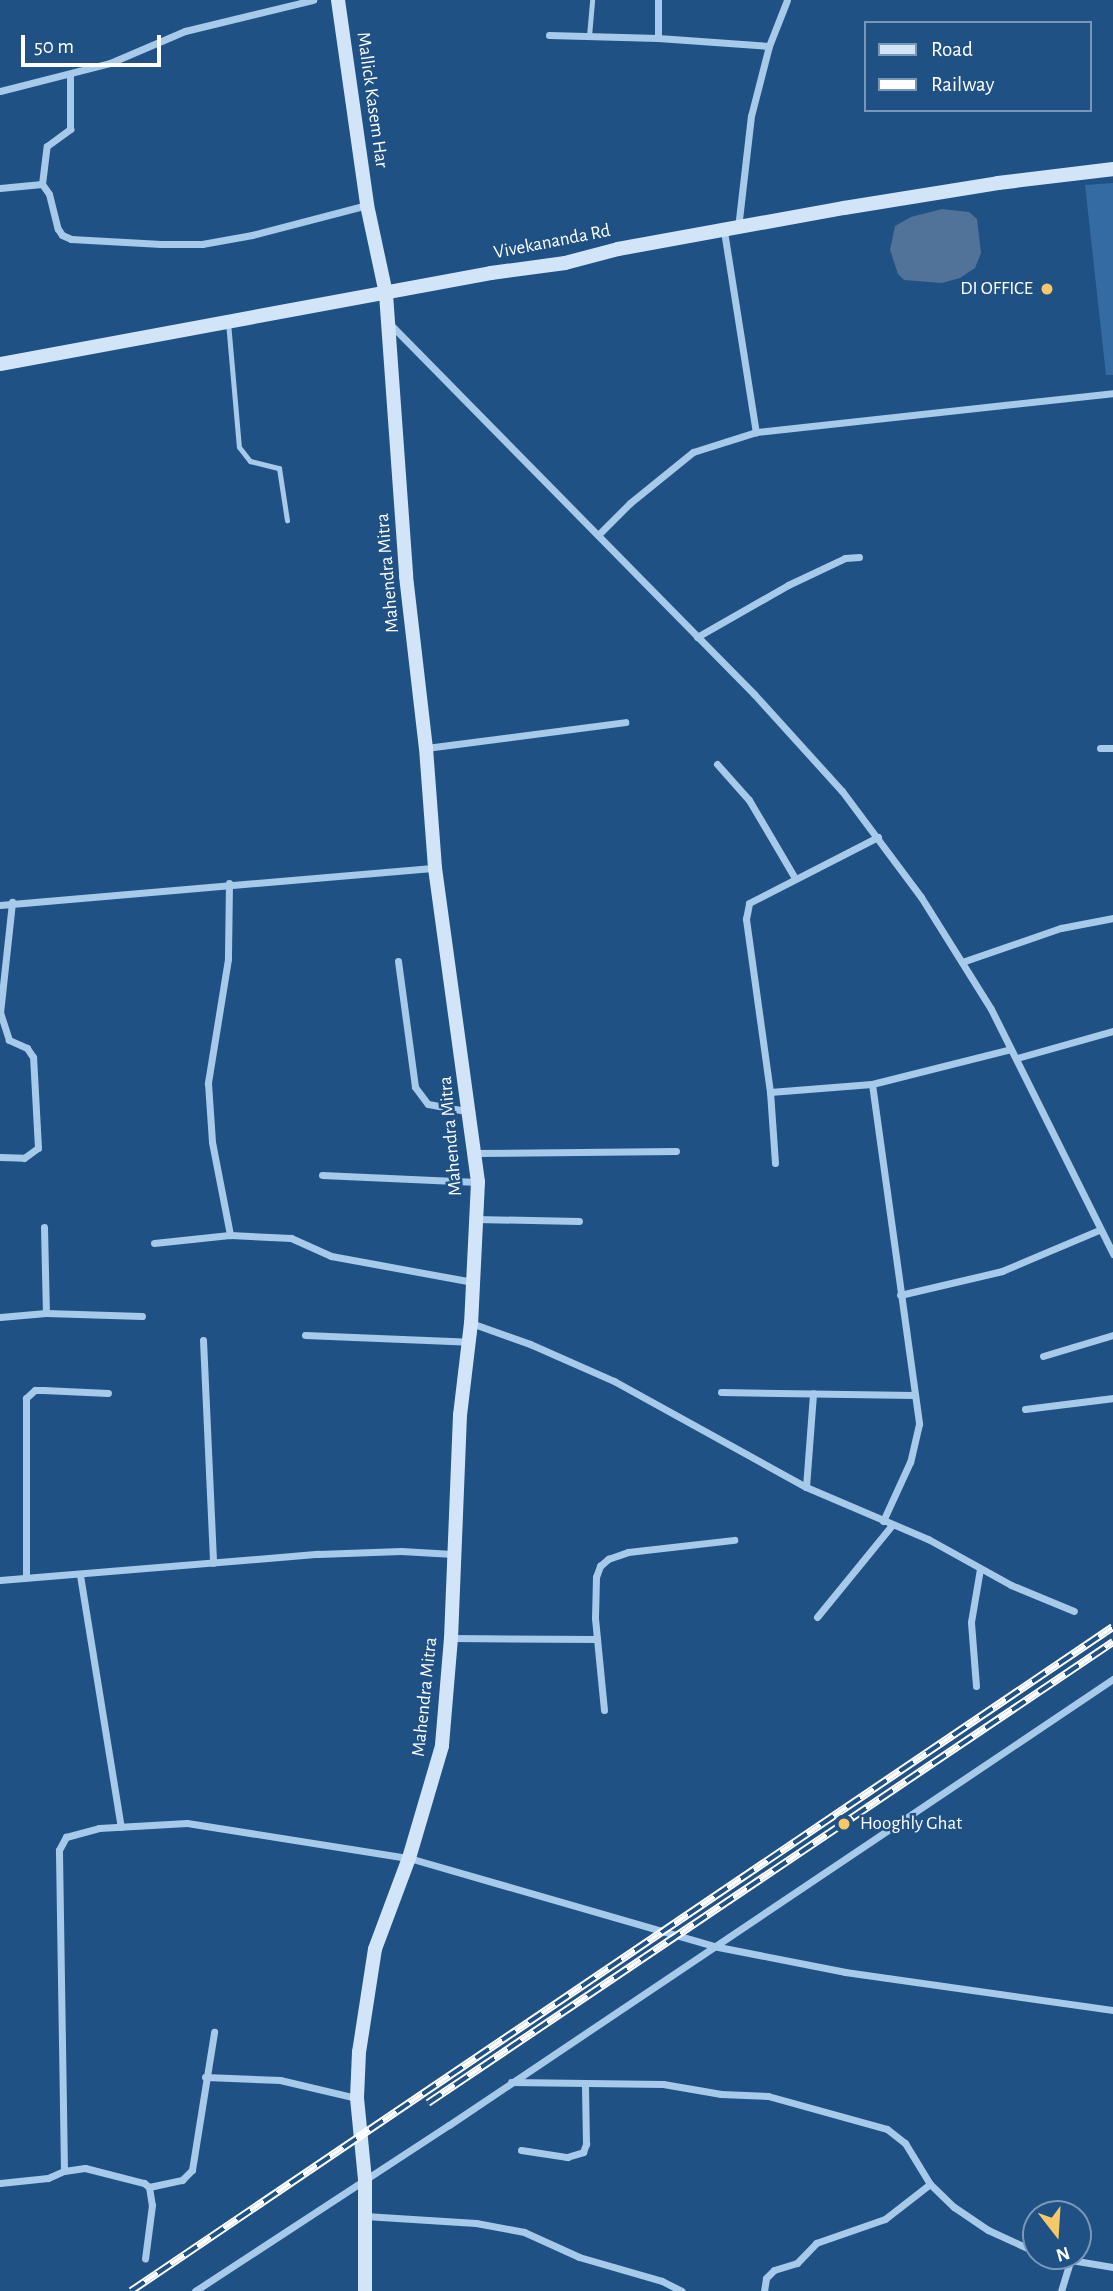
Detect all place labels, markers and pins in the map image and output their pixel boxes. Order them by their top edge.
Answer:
place label: DI OFFICE [960,278,1033,300]
marker: DI OFFICE [1039,281,1055,297]
place label: Hooghly Ghat [860,1813,962,1835]
marker: Hooghly Ghat [834,1814,854,1834]

